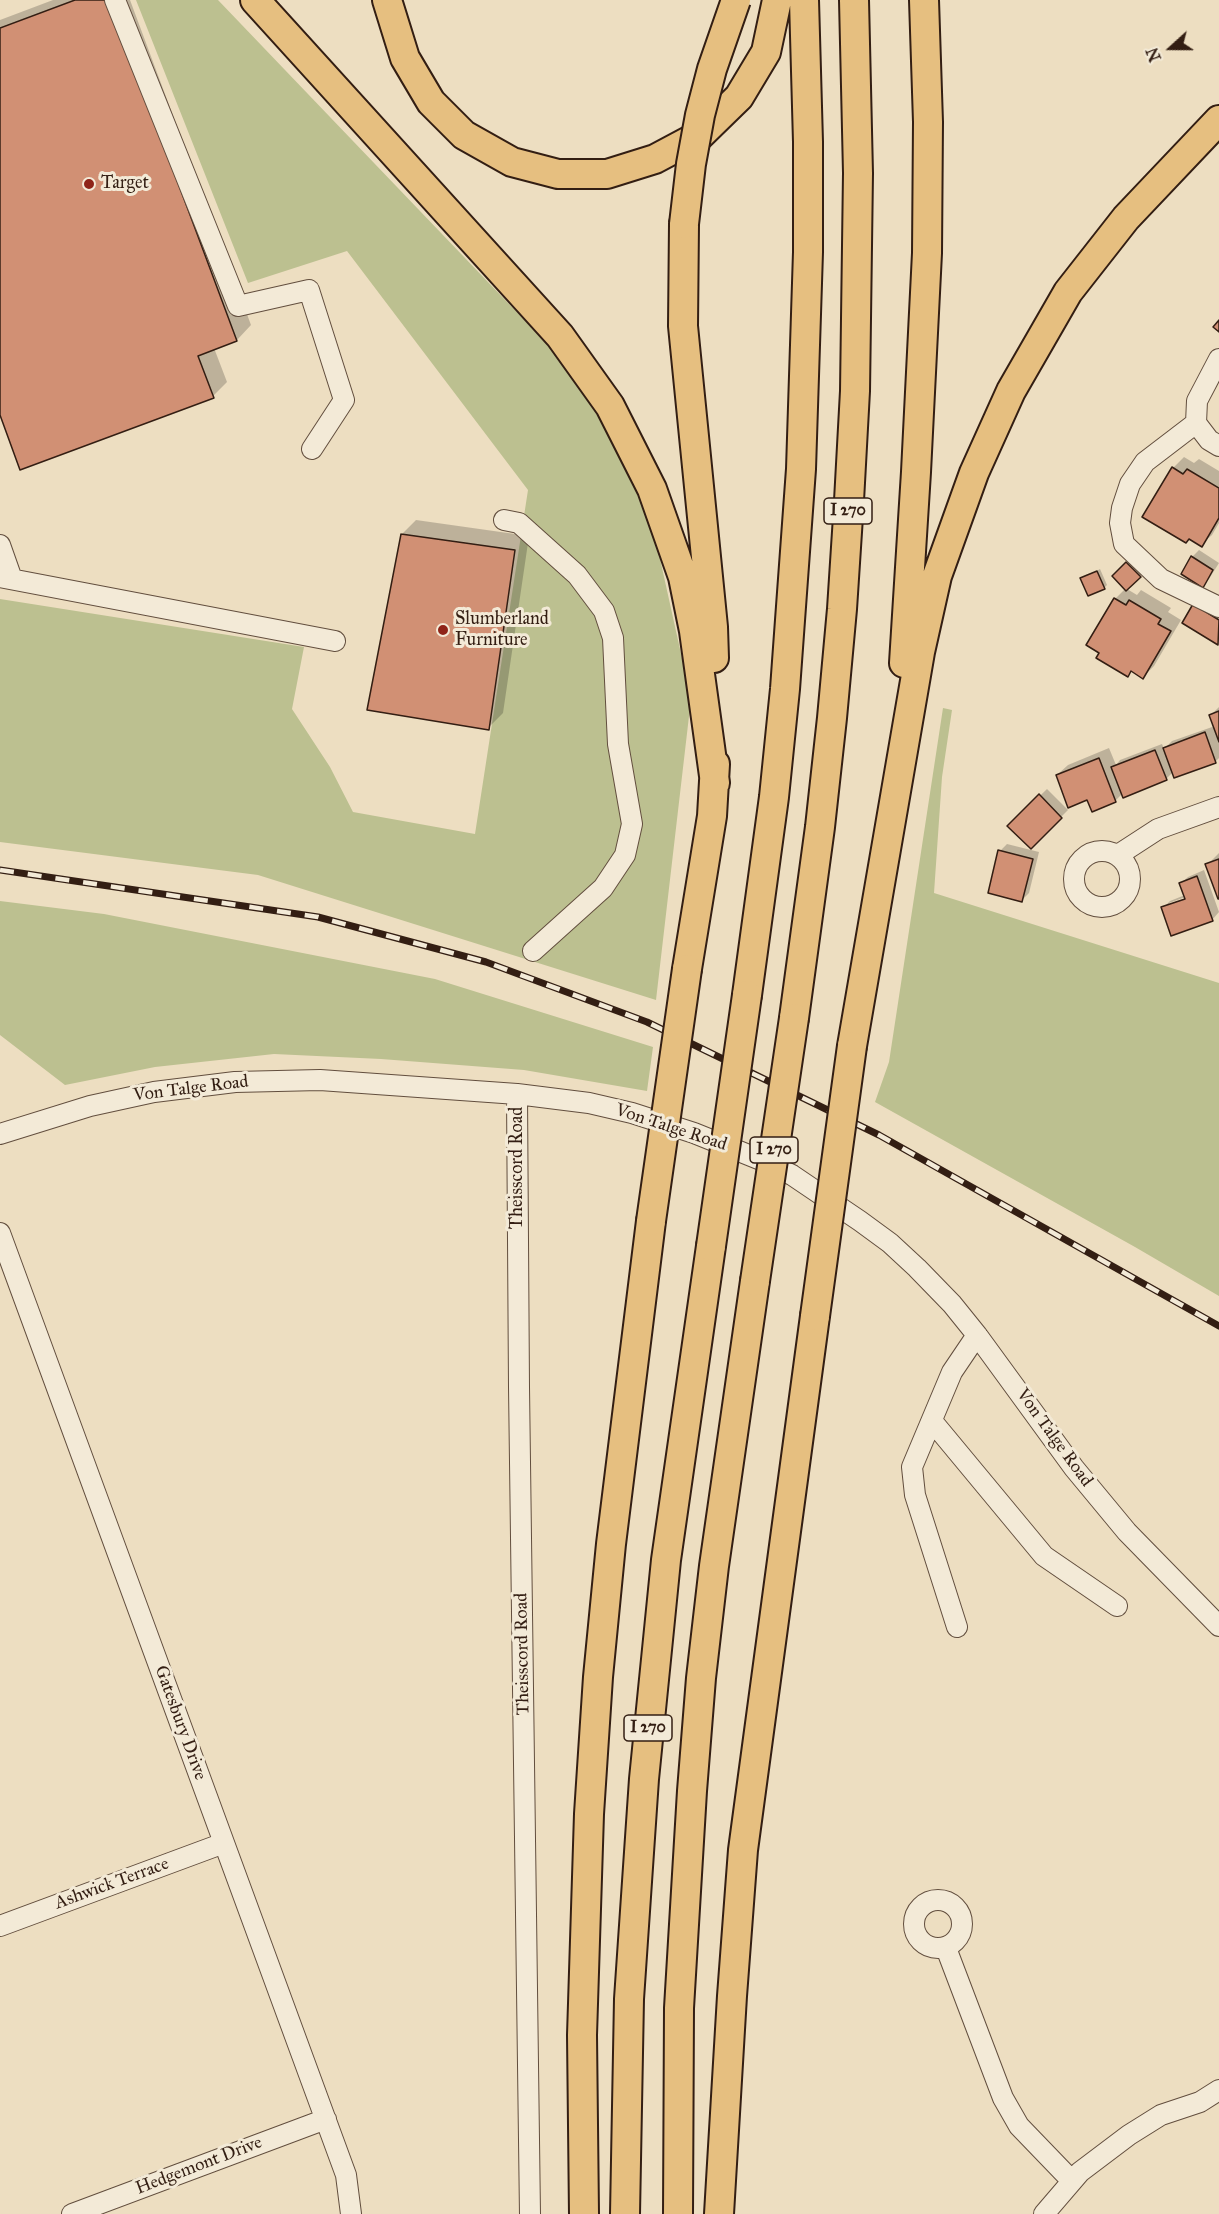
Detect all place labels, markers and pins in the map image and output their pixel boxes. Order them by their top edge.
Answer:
place label: Target [101,173,149,195]
marker: Target [82,177,96,191]
place label: Slumberland Furniture [455,609,549,652]
marker: Slumberland Furniture [436,623,450,637]

